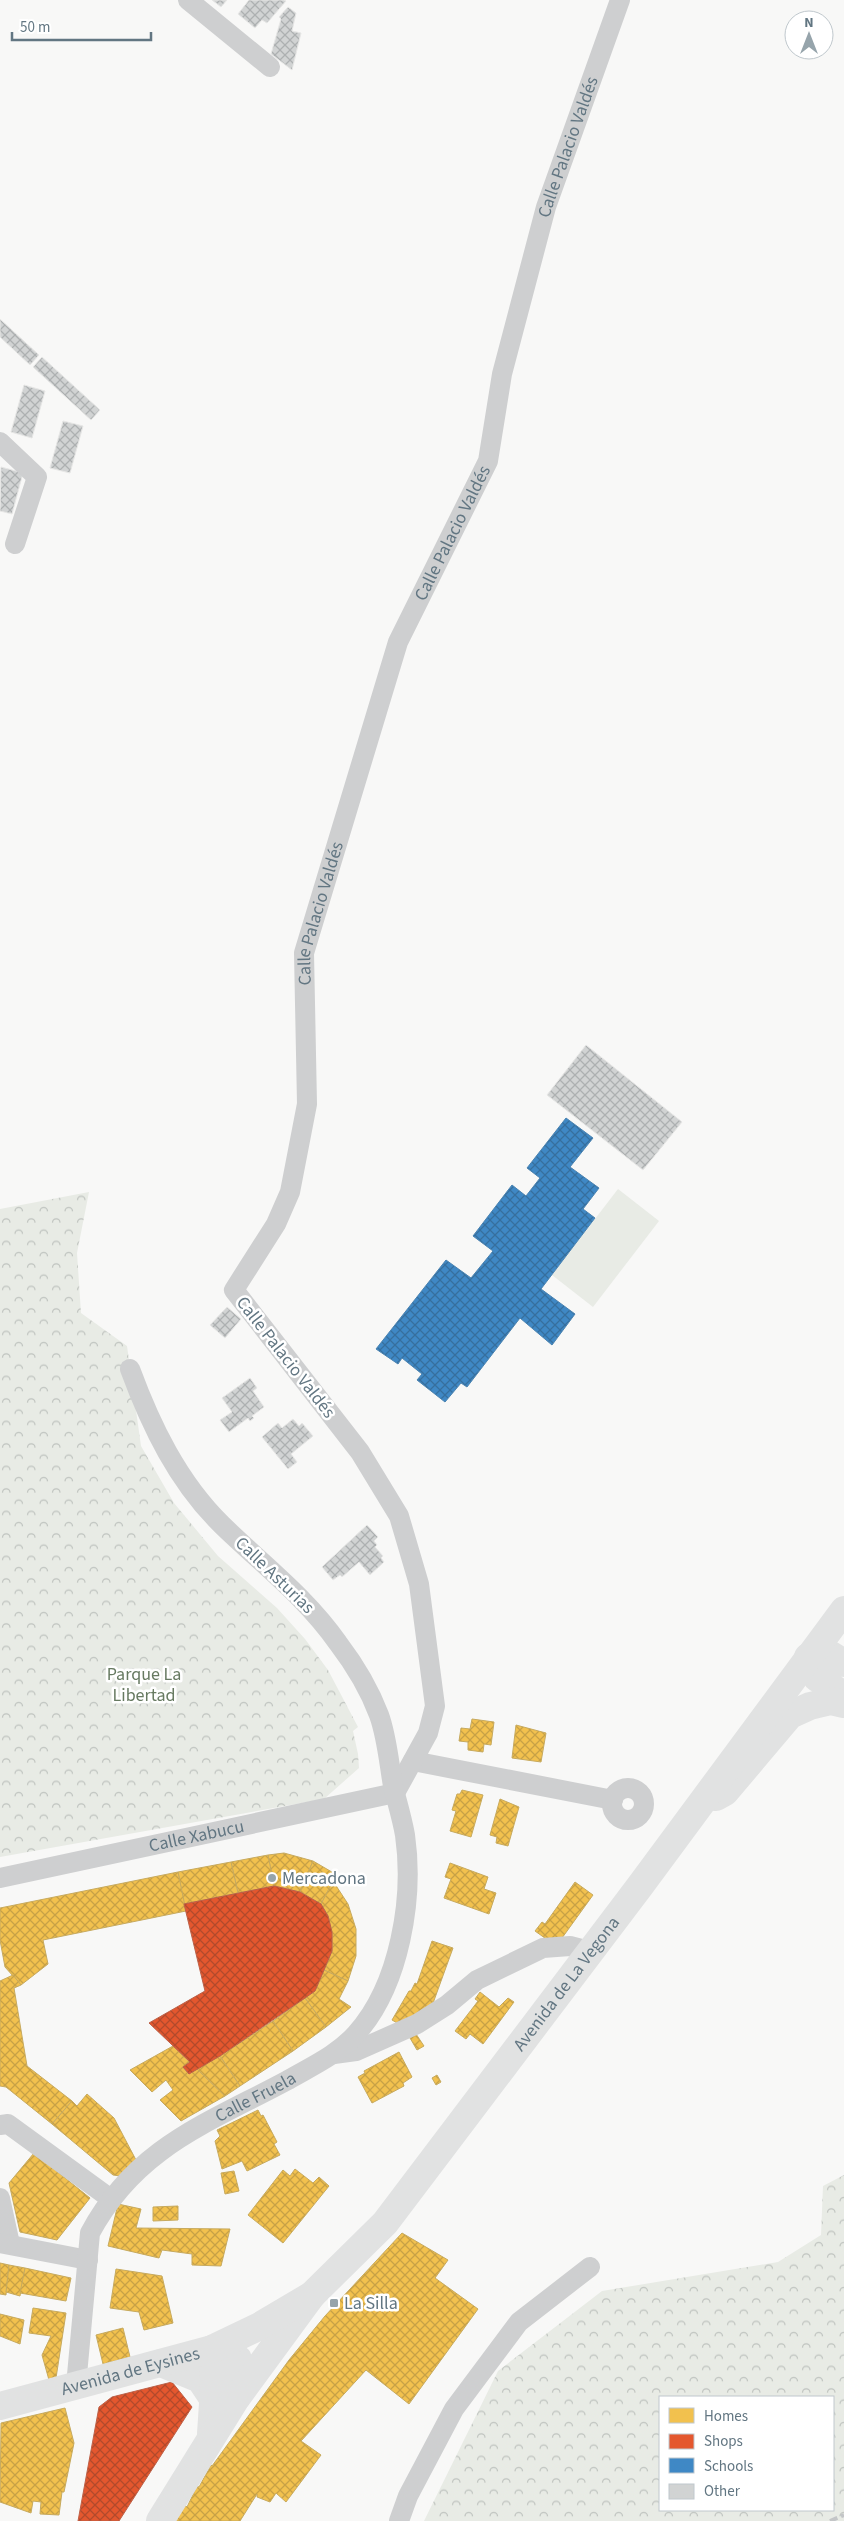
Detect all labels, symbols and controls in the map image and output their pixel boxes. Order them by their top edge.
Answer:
scale bar [12,10,151,42]
north arrow [784,10,834,60]
text: N [804,13,814,33]
text: 50 m [20,17,50,38]
street label: Calle Palacio Valdés [532,73,605,220]
street label: Calle Palacio Valdés [408,461,497,605]
street label: Calle Palacio Valdés [291,839,350,986]
street label: Calle Palacio Valdés [230,1291,341,1423]
street label: Calle Asturias [229,1531,320,1620]
park label: Parque La Libertad [107,1662,181,1708]
street label: Calle Xabucu [147,1814,247,1859]
place label: Mercadona [282,1866,366,1891]
marker: Mercadona [266,1872,278,1884]
street label: Avenida de La Vegona [507,1911,626,2057]
street label: Calle Fruela [211,2066,301,2129]
place label: La Silla [344,2291,398,2316]
marker: La Silla [328,2297,340,2309]
street label: Avenida de Eysines [58,2341,203,2402]
legend [659,2396,834,2511]
text: Homes [704,2406,748,2427]
text: Shops [704,2431,743,2452]
text: Schools [704,2456,753,2477]
text: Other [704,2481,741,2502]

